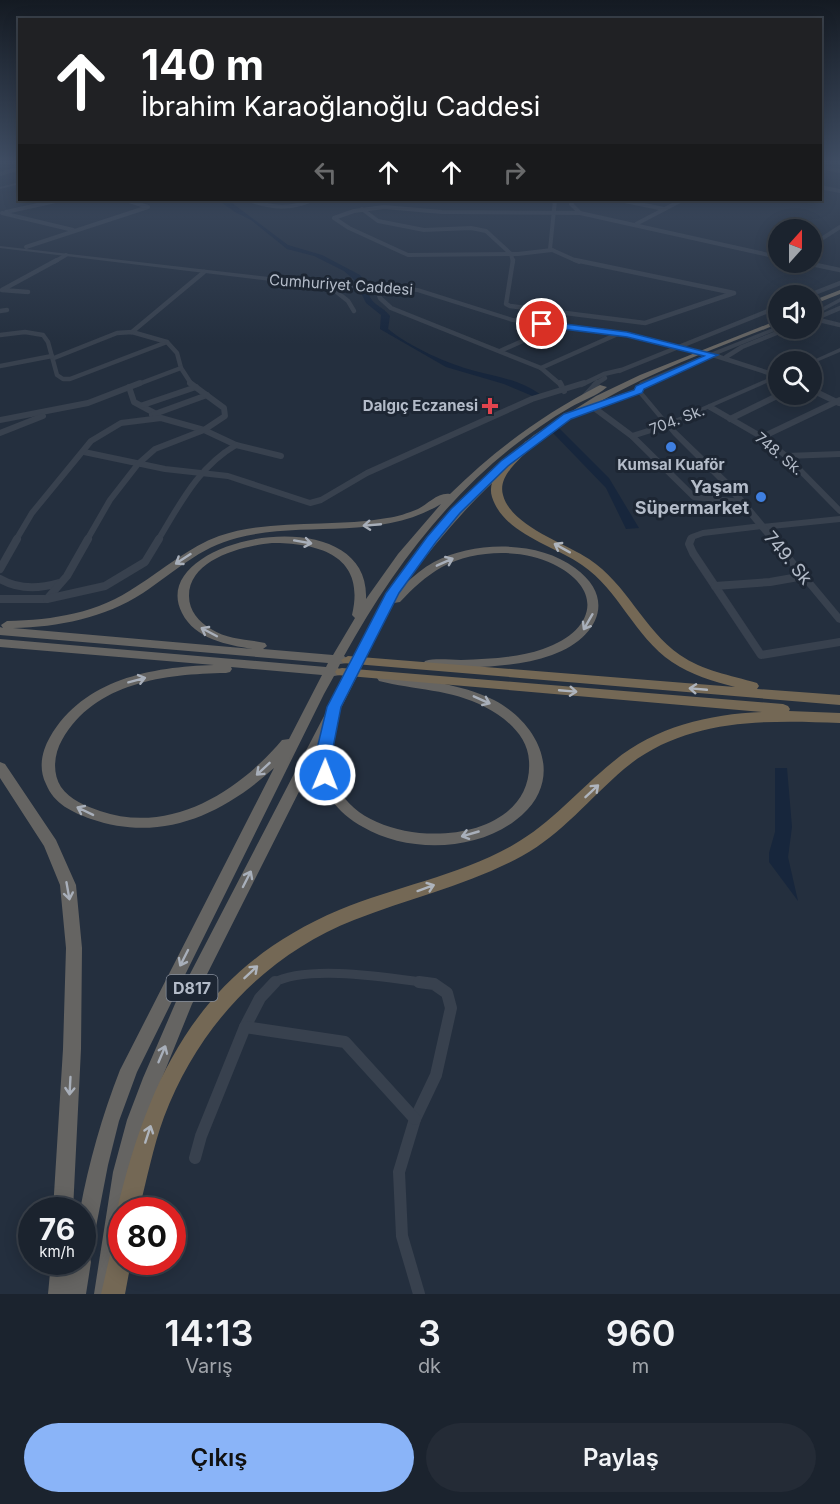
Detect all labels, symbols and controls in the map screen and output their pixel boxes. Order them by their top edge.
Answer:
text: 140 m [141,39,264,90]
icon: ahead [42,42,120,120]
text: İbrahim Karaoğlanoğlu Caddesi [141,90,540,123]
icon: left [309,156,342,189]
icon: ahead [372,156,405,189]
icon: ahead [435,156,468,189]
icon: right [498,156,531,189]
north arrow [768,219,822,273]
map controls [768,219,822,405]
street label: Cumhuriyet Caddesi [268,270,414,299]
button: sound [768,285,822,339]
pin [516,298,567,349]
icon: arrive [525,307,558,340]
button: search [768,351,822,405]
place label: Dalgıç Eczanesi [363,396,478,415]
marker: Dalgıç Eczanesi [483,399,497,413]
street label: 704. Sk. [647,400,707,439]
street label: 748. Sk. [751,428,807,479]
marker: Kumsal Kuaför [664,440,678,454]
place label: Kumsal Kuaför [617,455,725,474]
place label: Yaşam Süpermarket [635,476,749,518]
marker: Yaşam Süpermarket [754,490,768,504]
one-way arrow [362,519,382,530]
street label: 749. Sk [760,527,817,589]
one-way arrow [293,537,313,548]
one-way arrow [554,542,571,554]
one-way arrow [175,553,192,565]
one-way arrow [436,556,454,567]
one-way arrow [582,613,594,630]
one-way arrow [201,626,218,638]
one-way arrow [127,674,146,685]
one-way arrow [689,683,708,694]
one-way arrow [558,686,578,697]
one-way arrow [472,695,490,707]
position arrow [293,743,357,807]
one-way arrow [256,762,271,776]
one-way arrow [584,784,599,798]
one-way arrow [76,805,94,817]
one-way arrow [461,829,480,840]
one-way arrow [241,870,253,888]
one-way arrow [62,881,73,901]
one-way arrow [416,882,435,893]
one-way arrow [178,949,190,966]
one-way arrow [244,964,259,979]
road number: D817 [166,975,218,1001]
one-way arrow [156,1046,168,1064]
one-way arrow [65,1075,76,1095]
one-way arrow [143,1125,154,1144]
speed limit sign: 80 [108,1197,186,1275]
text: 76 [39,1211,75,1247]
text: km/h [39,1242,75,1261]
text: 14:13 [165,1311,253,1355]
text: 3 [418,1311,441,1355]
text: 960 [606,1311,675,1355]
text: Varış [185,1354,233,1378]
text: dk [418,1354,441,1378]
text: m [632,1354,649,1378]
button: Çıkış [24,1423,414,1492]
button: Paylaş [426,1423,816,1492]

